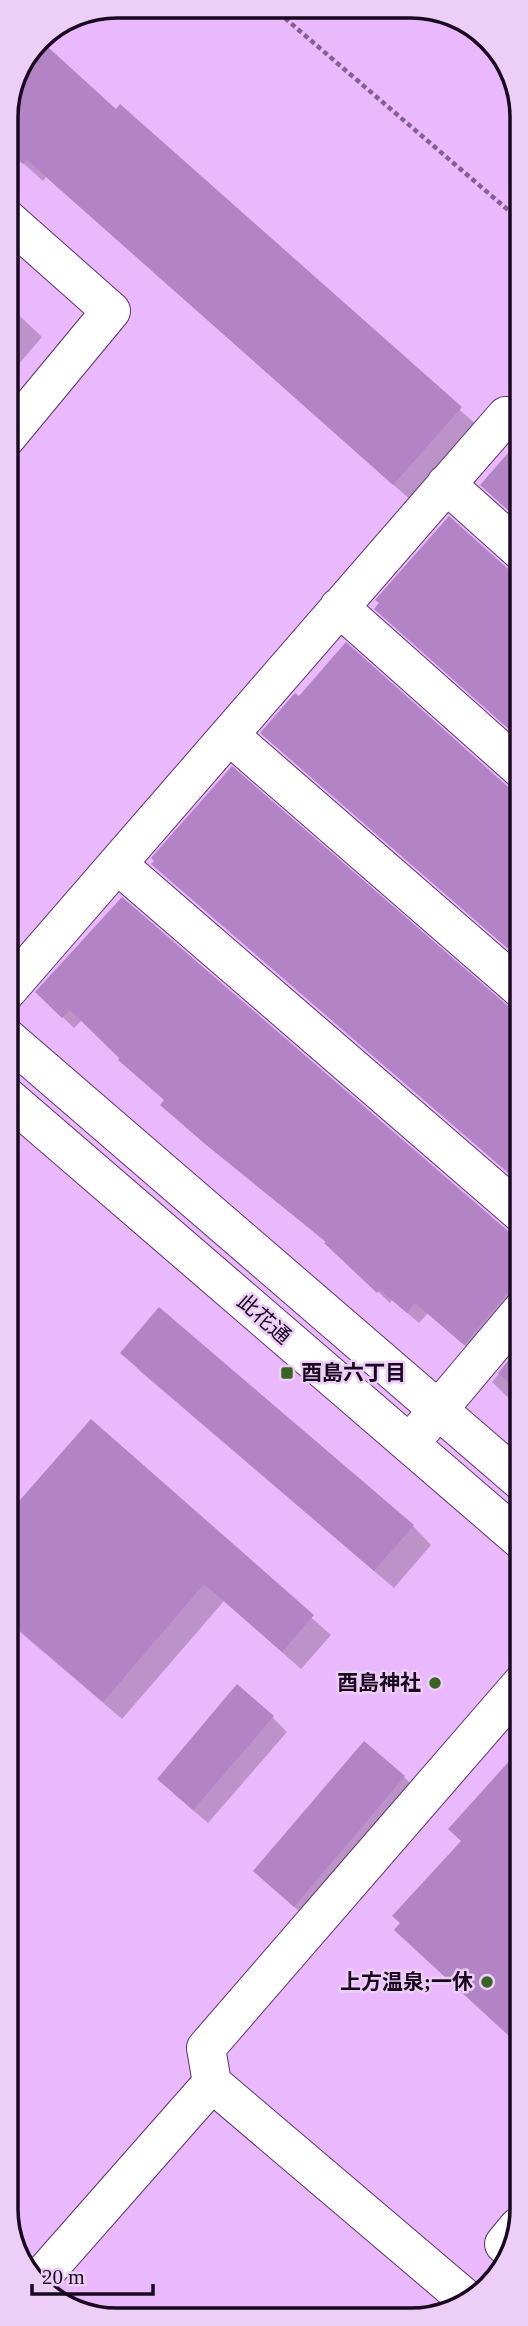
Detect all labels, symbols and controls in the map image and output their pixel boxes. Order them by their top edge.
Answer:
street label: 此花通 [232,1289,296,1349]
place label: 酉島六丁目 [301,1361,406,1385]
marker: 酉島六丁目 [279,1365,295,1381]
place label: 酉島神社 [337,1671,421,1695]
marker: 酉島神社 [427,1675,443,1691]
place label: 上方温泉;一休 [340,1970,473,1994]
marker: 上方温泉;一休 [479,1974,495,1990]
scale bar [32,2252,152,2296]
text: 20 m [42,2265,85,2289]

